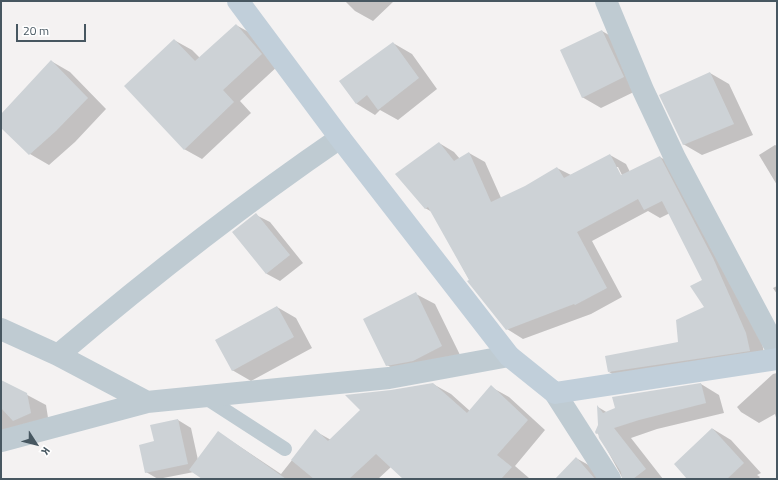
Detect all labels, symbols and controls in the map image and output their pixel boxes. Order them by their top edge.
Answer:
scale bar [18,16,88,42]
text: 20 m [23,21,49,40]
north arrow [16,424,56,464]
text: K [37,444,54,458]

